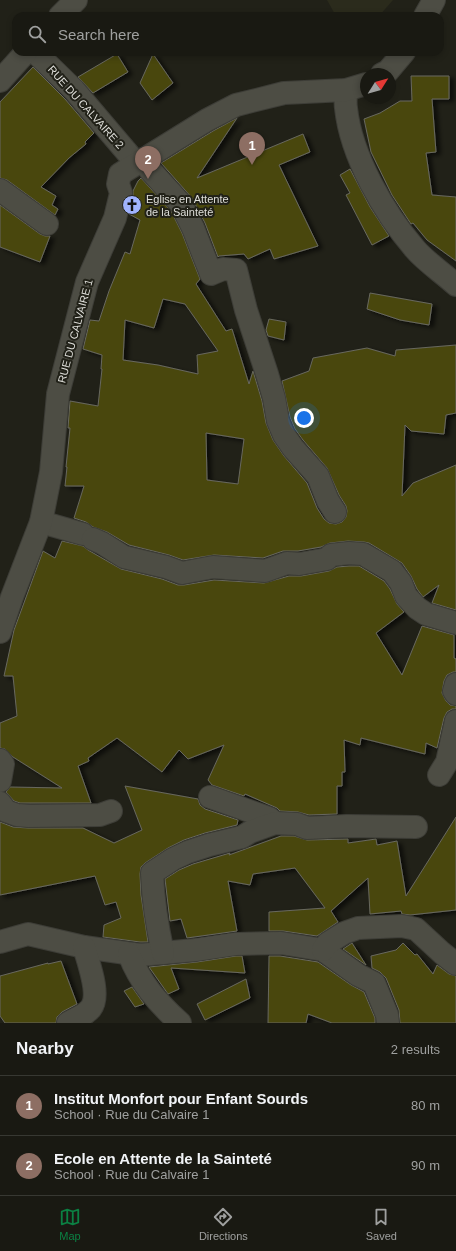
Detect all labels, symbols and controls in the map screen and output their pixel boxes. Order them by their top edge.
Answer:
search box [12,12,444,56]
icon: search [26,23,48,45]
text: Search here [58,26,140,43]
street label: RUE DU CALVAIRE 2 [46,63,126,151]
north arrow [360,68,396,104]
pin: 1 [239,132,265,165]
pin: 2 [135,146,161,179]
place label: Eglise en Attente de la Sainteté [146,193,229,218]
church icon: Eglise en Attente de la Sainteté [121,194,143,216]
street label: RUE DU CALVAIRE 1 [55,278,95,384]
your location [294,408,314,428]
text: Nearby [16,1039,74,1058]
text: 2 results [391,1042,440,1057]
text: Institut Monfort pour Enfant Sourds [54,1090,308,1107]
text: 1 [25,1098,33,1113]
text: 80 m [411,1098,440,1113]
text: School · Rue du Calvaire 1 [54,1107,209,1122]
text: Ecole en Attente de la Sainteté [54,1150,272,1167]
text: 2 [25,1158,33,1173]
text: 90 m [411,1158,440,1173]
text: School · Rue du Calvaire 1 [54,1167,209,1182]
tab: Map [59,1206,81,1242]
tab: Directions [199,1206,248,1242]
tab: Saved [366,1206,397,1242]

